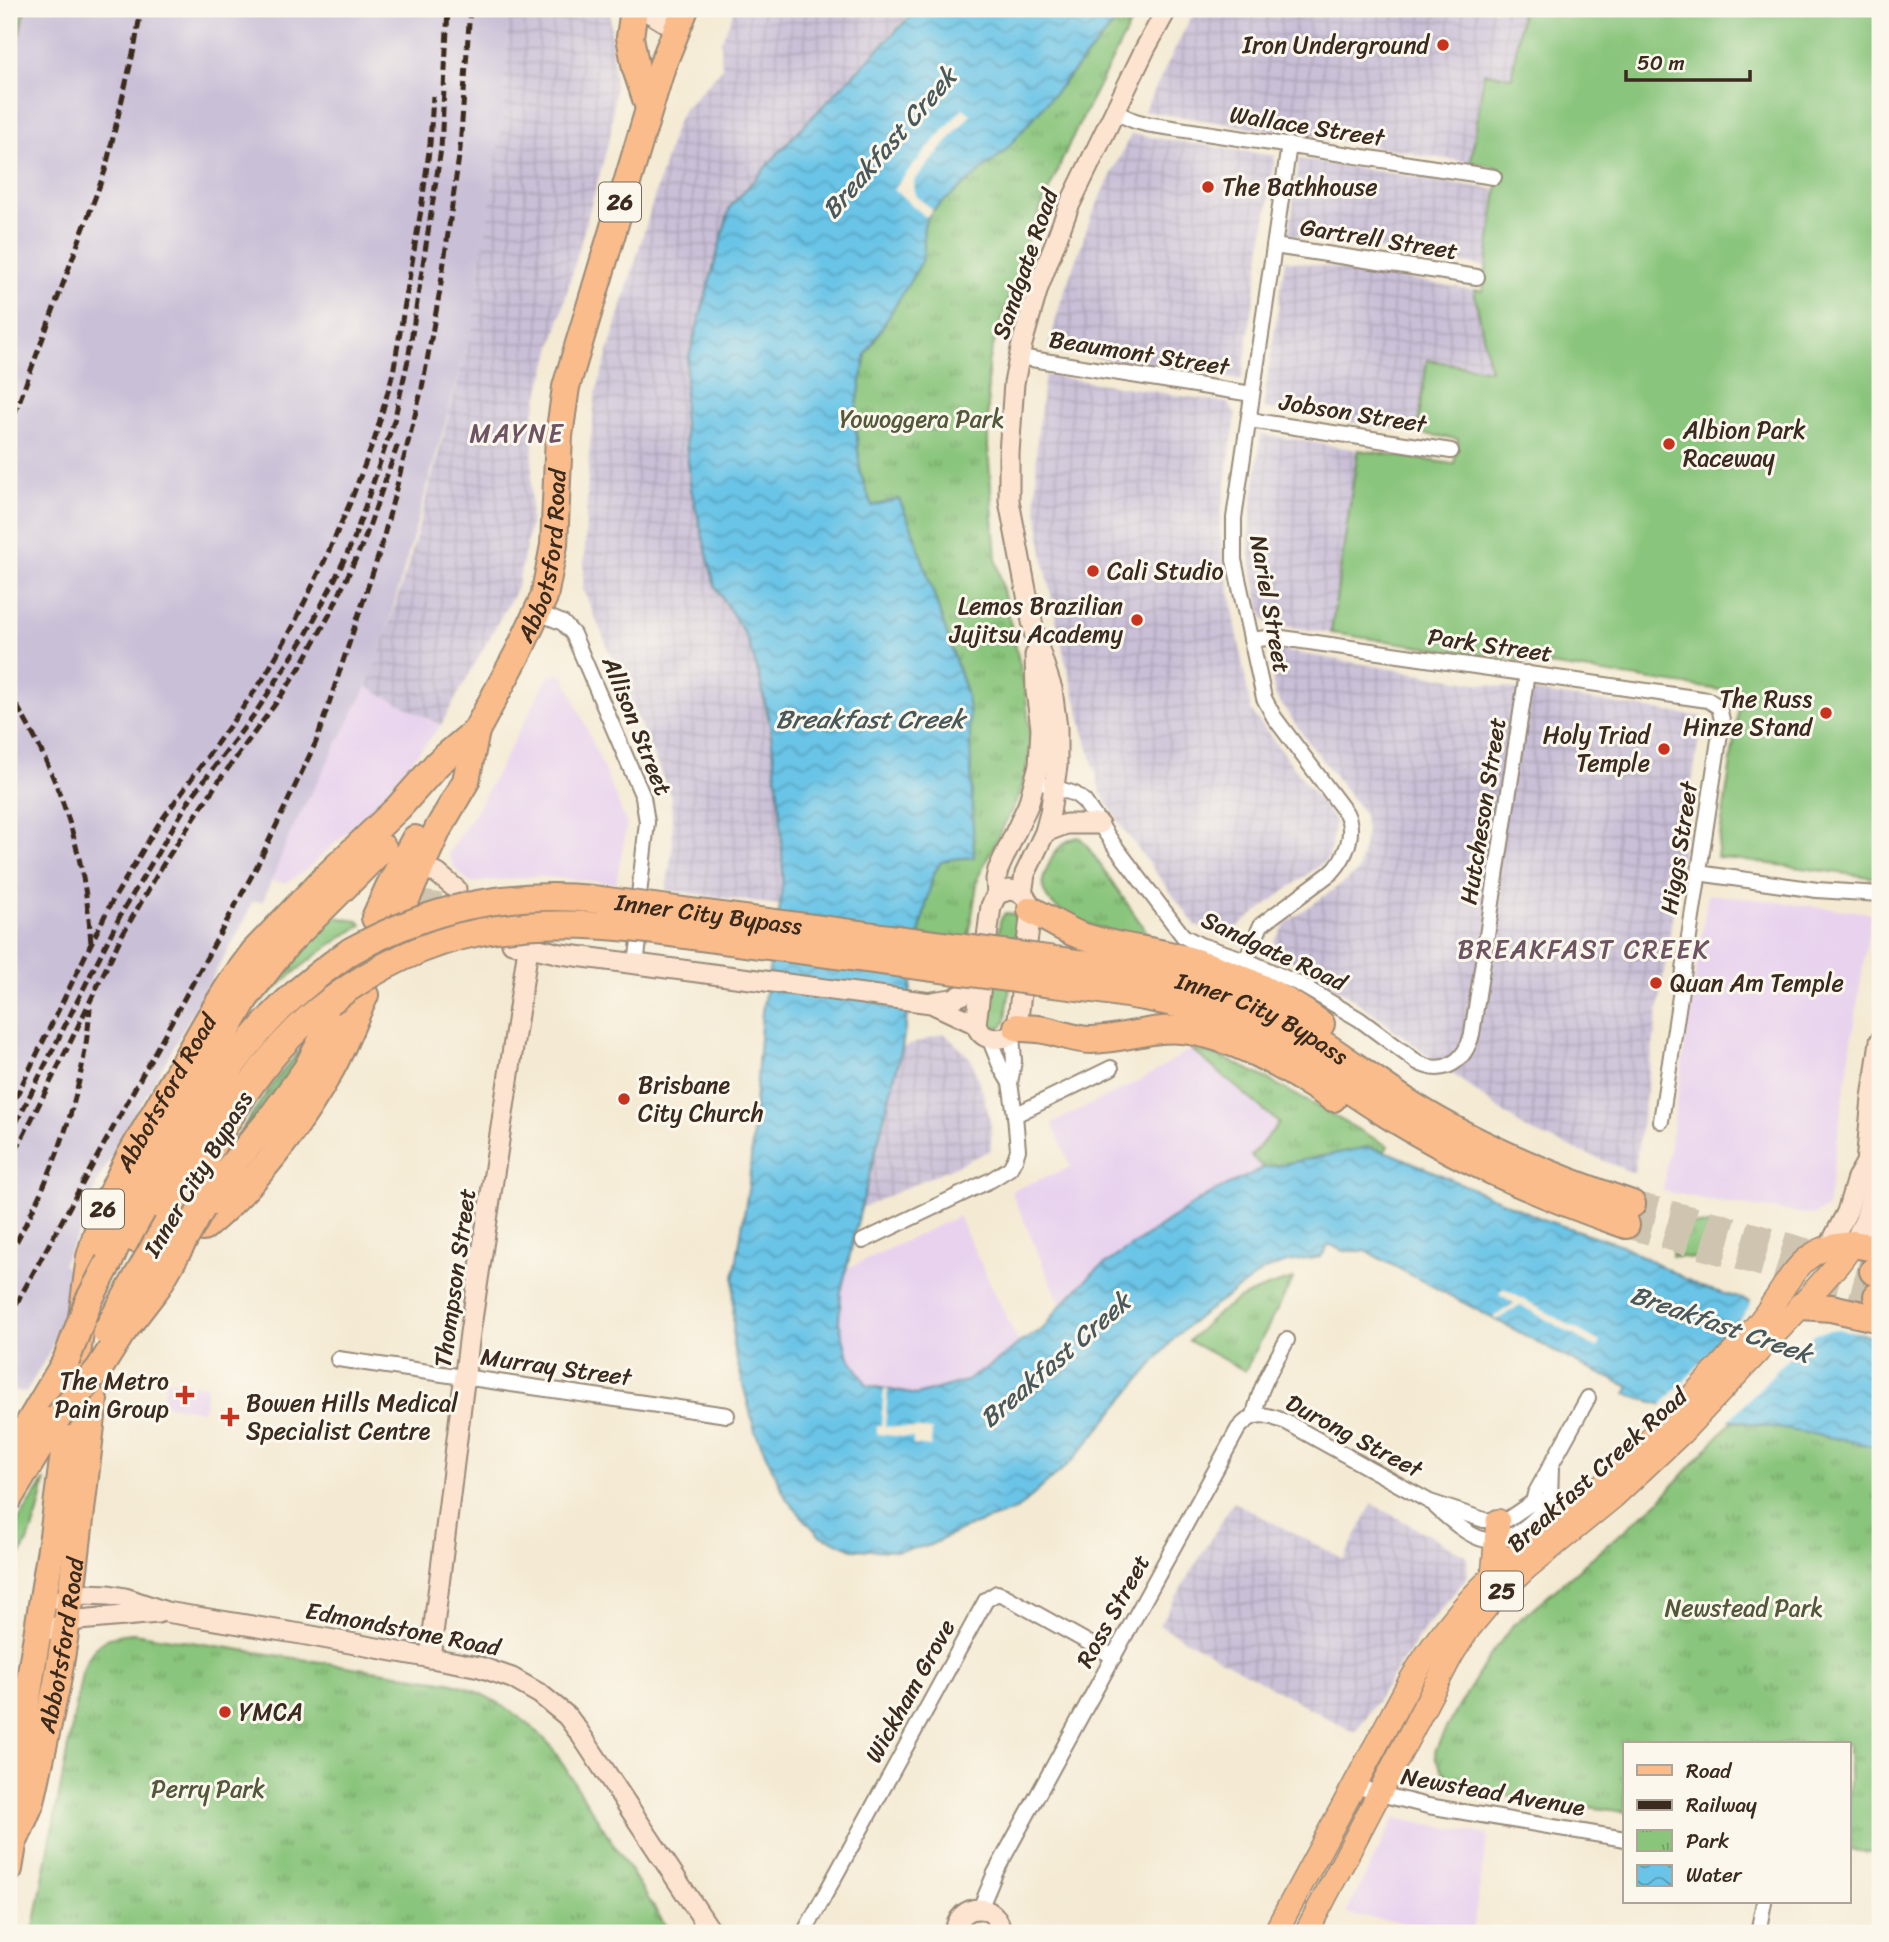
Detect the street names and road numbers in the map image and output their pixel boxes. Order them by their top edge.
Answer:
street label: Wallace Street [1227,93,1389,159]
road number: 26 [599,182,641,222]
street label: Sandgate Road [980,182,1071,345]
street label: Gartrell Street [1297,206,1461,272]
street label: Beaumont Street [1046,318,1233,388]
street label: Jobson Street [1276,381,1431,446]
street label: Abbotsford Road [504,467,579,650]
street label: Nariel Street [1237,532,1303,676]
street label: Park Street [1425,615,1555,675]
street label: Allison Street [590,649,684,802]
street label: Hutcheson Street [1447,714,1519,908]
street label: Higgs Street [1648,777,1710,917]
street label: Inner City Bypass [612,881,805,947]
street label: Sandgate Road [1194,899,1355,1004]
street label: Inner City Bypass [1170,960,1357,1077]
street label: Abbotsford Road [104,1004,229,1181]
street label: Inner City Bypass [131,1083,264,1266]
street label: Thompson Street [422,1186,488,1370]
road number: 26 [82,1190,124,1228]
street label: Murray Street [478,1336,635,1399]
street label: Breakfast Creek Road [1497,1376,1698,1563]
street label: Durong Street [1278,1382,1431,1490]
street label: Ross Street [1064,1546,1162,1676]
street label: Abbotsford Road [25,1554,97,1738]
road number: 25 [1481,1572,1523,1610]
street label: Edmondstone Road [302,1590,505,1669]
street label: Wickham Grove [853,1611,967,1771]
street label: Newstead Avenue [1398,1755,1589,1829]

